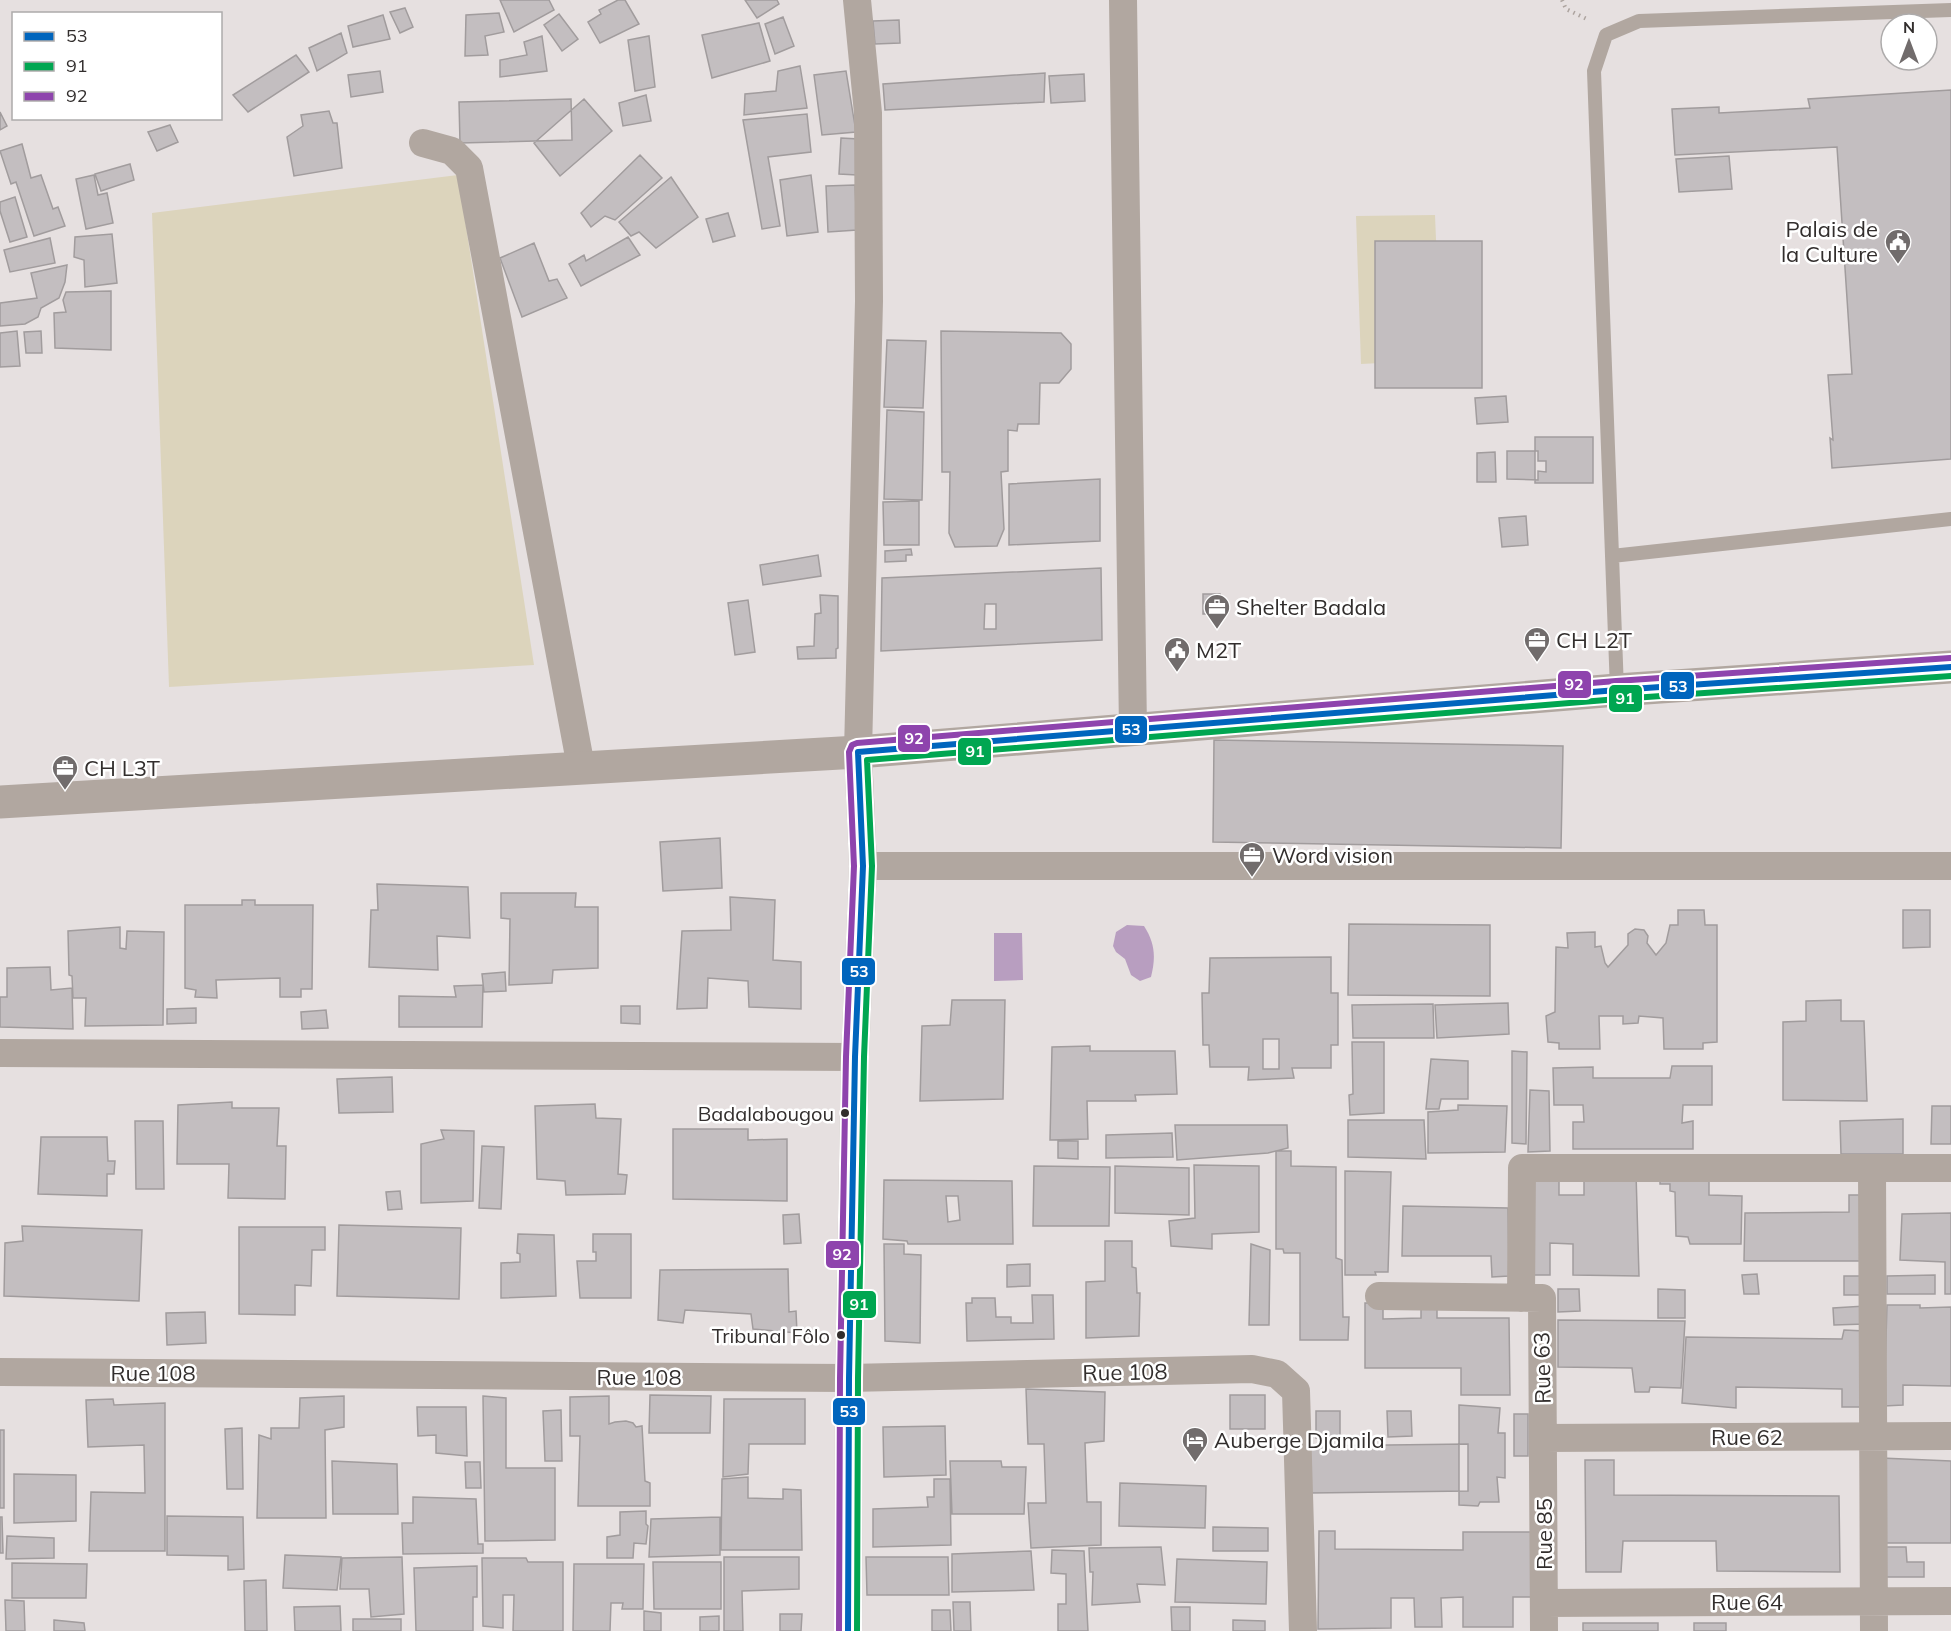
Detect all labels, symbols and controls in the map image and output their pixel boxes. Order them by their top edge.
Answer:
legend [12,12,222,120]
north arrow [1879,12,1939,72]
text: N [1903,17,1915,37]
text: 53 [66,24,88,47]
text: 91 [66,54,88,77]
text: 92 [66,84,88,107]
place label: Palais de la Culture [1781,215,1878,268]
public building icon: Palais de la Culture [1883,227,1913,265]
office icon: Shelter Badala [1202,592,1232,630]
place label: Shelter Badala [1236,593,1386,621]
office icon: CH L2T [1522,625,1552,663]
place label: CH L2T [1556,626,1632,654]
public building icon: M2T [1162,635,1192,673]
place label: M2T [1196,636,1241,664]
line badge: 92 [1557,670,1592,699]
line badge: 53 [1660,671,1695,700]
text: 92 [1564,674,1584,694]
text: 53 [1668,676,1688,696]
line badge: 91 [1608,684,1643,713]
text: 91 [1615,688,1635,708]
line badge: 53 [1114,715,1148,744]
text: 53 [1121,719,1141,739]
line badge: 92 [897,724,931,753]
text: 92 [904,728,924,748]
line badge: 91 [957,737,992,766]
text: 91 [965,741,985,761]
office icon: CH L3T [50,753,80,791]
place label: CH L3T [84,754,160,782]
office icon: Word vision [1237,840,1267,878]
place label: Word vision [1272,841,1393,869]
line badge: 53 [841,957,876,986]
text: 53 [849,961,869,981]
place label: Badalabougou [698,1101,834,1126]
marker: Badalabougou [839,1107,851,1119]
line badge: 92 [825,1240,860,1269]
text: 92 [832,1244,852,1264]
line badge: 91 [842,1290,877,1319]
text: 91 [849,1294,869,1314]
place label: Tribunal Fôlo [712,1323,830,1348]
marker: Tribunal Fôlo [835,1329,847,1341]
street label: Rue 63 [1527,1332,1557,1404]
street label: Rue 108 [1082,1357,1168,1387]
street label: Rue 108 [110,1359,196,1387]
street label: Rue 108 [596,1363,682,1391]
line badge: 53 [832,1397,866,1426]
text: 53 [839,1401,859,1421]
street label: Rue 62 [1711,1423,1783,1451]
hotel icon: Auberge Djamila [1180,1425,1210,1463]
place label: Auberge Djamila [1214,1426,1385,1454]
street label: Rue 85 [1530,1498,1558,1570]
street label: Rue 64 [1711,1588,1783,1616]

